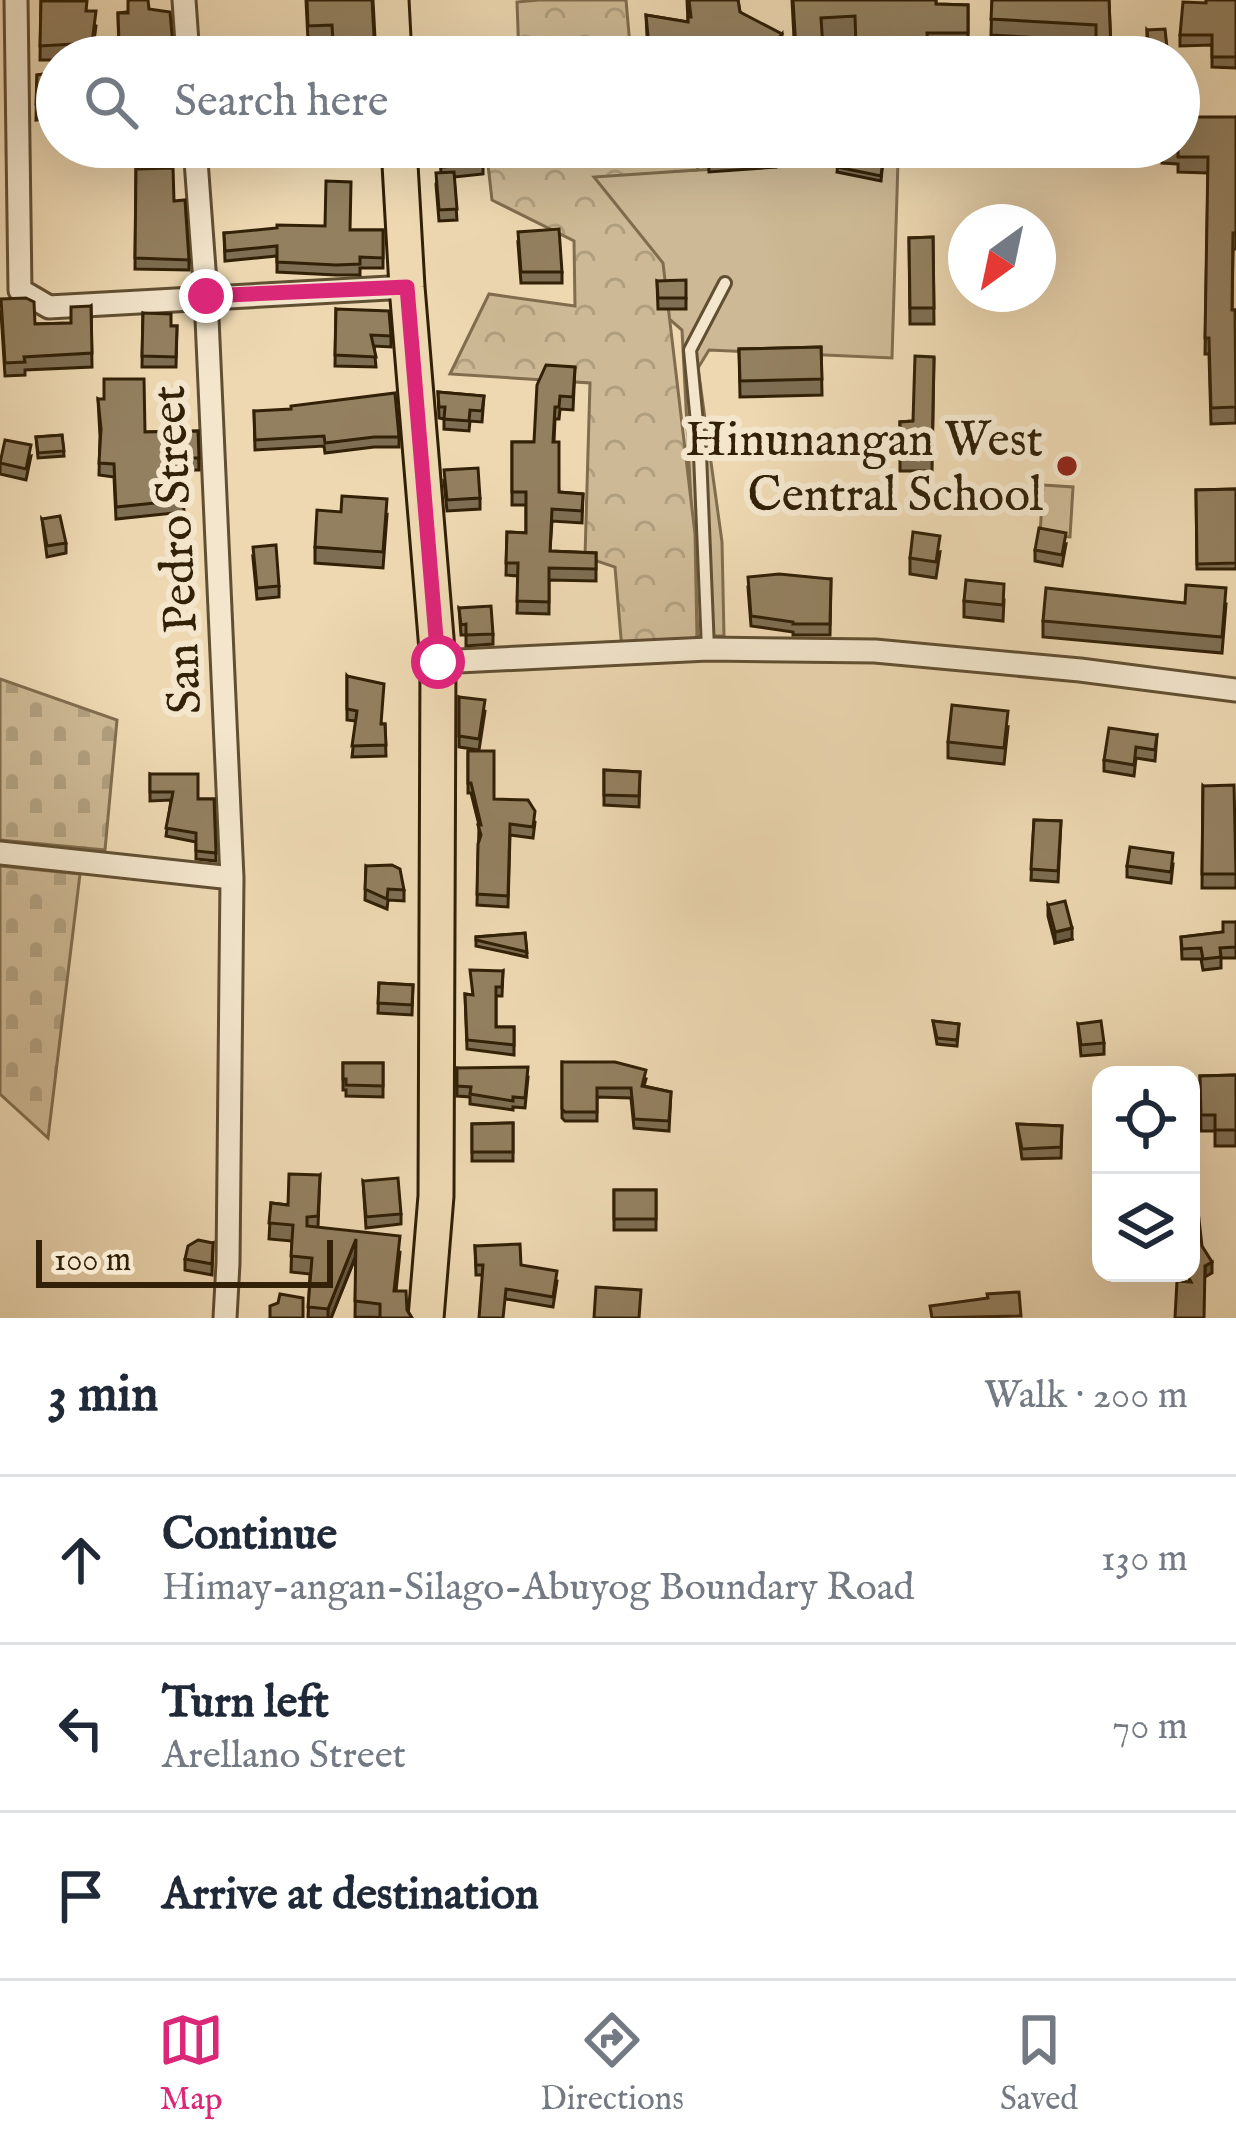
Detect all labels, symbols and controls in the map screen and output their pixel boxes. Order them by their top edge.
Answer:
search box [36,36,1200,168]
icon: search [78,69,144,135]
text: Search here [174,74,388,131]
north arrow [948,204,1056,312]
route end [179,269,233,323]
street label: San Pedro Street [140,384,218,716]
place label: Hinunangan West Central School [685,412,1044,527]
marker: Hinunangan West Central School [1054,453,1080,479]
route start [411,635,465,689]
map controls [1092,1066,1200,1282]
button: locate [1092,1066,1200,1174]
button: layers [1092,1174,1200,1282]
scale bar [36,1234,333,1287]
text: 100 m [54,1240,131,1282]
text: 3 min [48,1364,158,1429]
text: Walk · 200 m [984,1372,1188,1421]
text: Continue [162,1507,337,1564]
icon: ahead [48,1527,114,1593]
text: 130 m [1101,1535,1188,1584]
text: Himay-angan-Silago-Abuyog Boundary Road [162,1564,914,1613]
text: Turn left [162,1675,329,1732]
icon: left [48,1695,114,1761]
text: 70 m [1112,1703,1188,1752]
text: Arellano Street [162,1732,406,1781]
icon: arrive [48,1863,114,1929]
text: Arrive at destination [162,1867,539,1924]
tab: Map [158,2007,224,2121]
tab: Directions [540,2007,684,2121]
tab: Saved [1000,2007,1078,2121]

